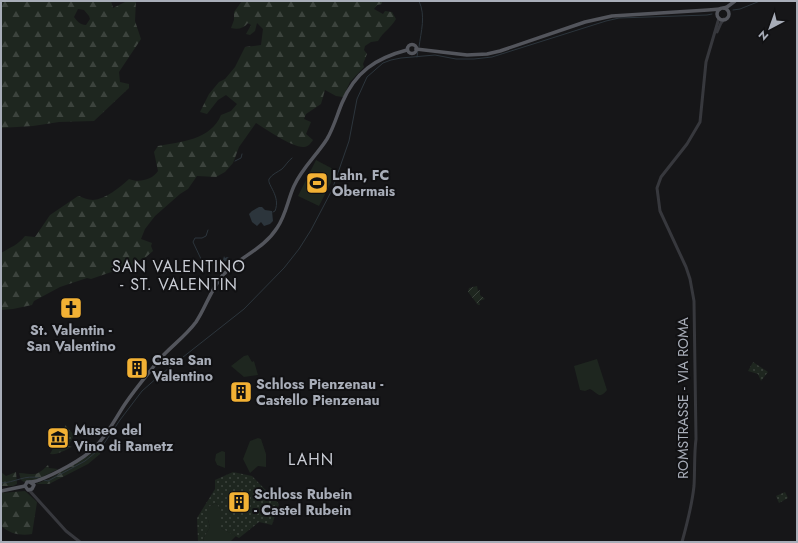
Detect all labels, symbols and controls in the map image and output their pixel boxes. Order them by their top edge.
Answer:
north arrow [750,8,790,48]
text: N [755,27,772,44]
place label: Lahn, FC Obermais [332,165,396,201]
sports icon: Lahn, FC Obermais [304,170,330,196]
district label: SAN VALENTINO - ST. VALENTIN [112,255,246,296]
church icon: St. Valentin - San Valentino [58,295,84,321]
street label: ROMSTRASSE - VIA ROMA [673,317,693,479]
place label: St. Valentin - San Valentino [26,320,116,356]
place label: Casa San Valentino [151,350,213,386]
building icon: Casa San Valentino [124,355,150,381]
place label: Schloss Pienzenau - Castello Pienzenau [256,374,384,410]
building icon: Schloss Pienzenau - Castello Pienzenau [228,379,254,405]
place label: Museo del Vino di Rametz [73,420,174,456]
museum icon: Museo del Vino di Rametz [45,425,71,451]
district label: LAHN [288,448,334,471]
place label: Schloss Rubein - Castel Rubein [254,484,352,520]
building icon: Schloss Rubein - Castel Rubein [226,489,252,515]

